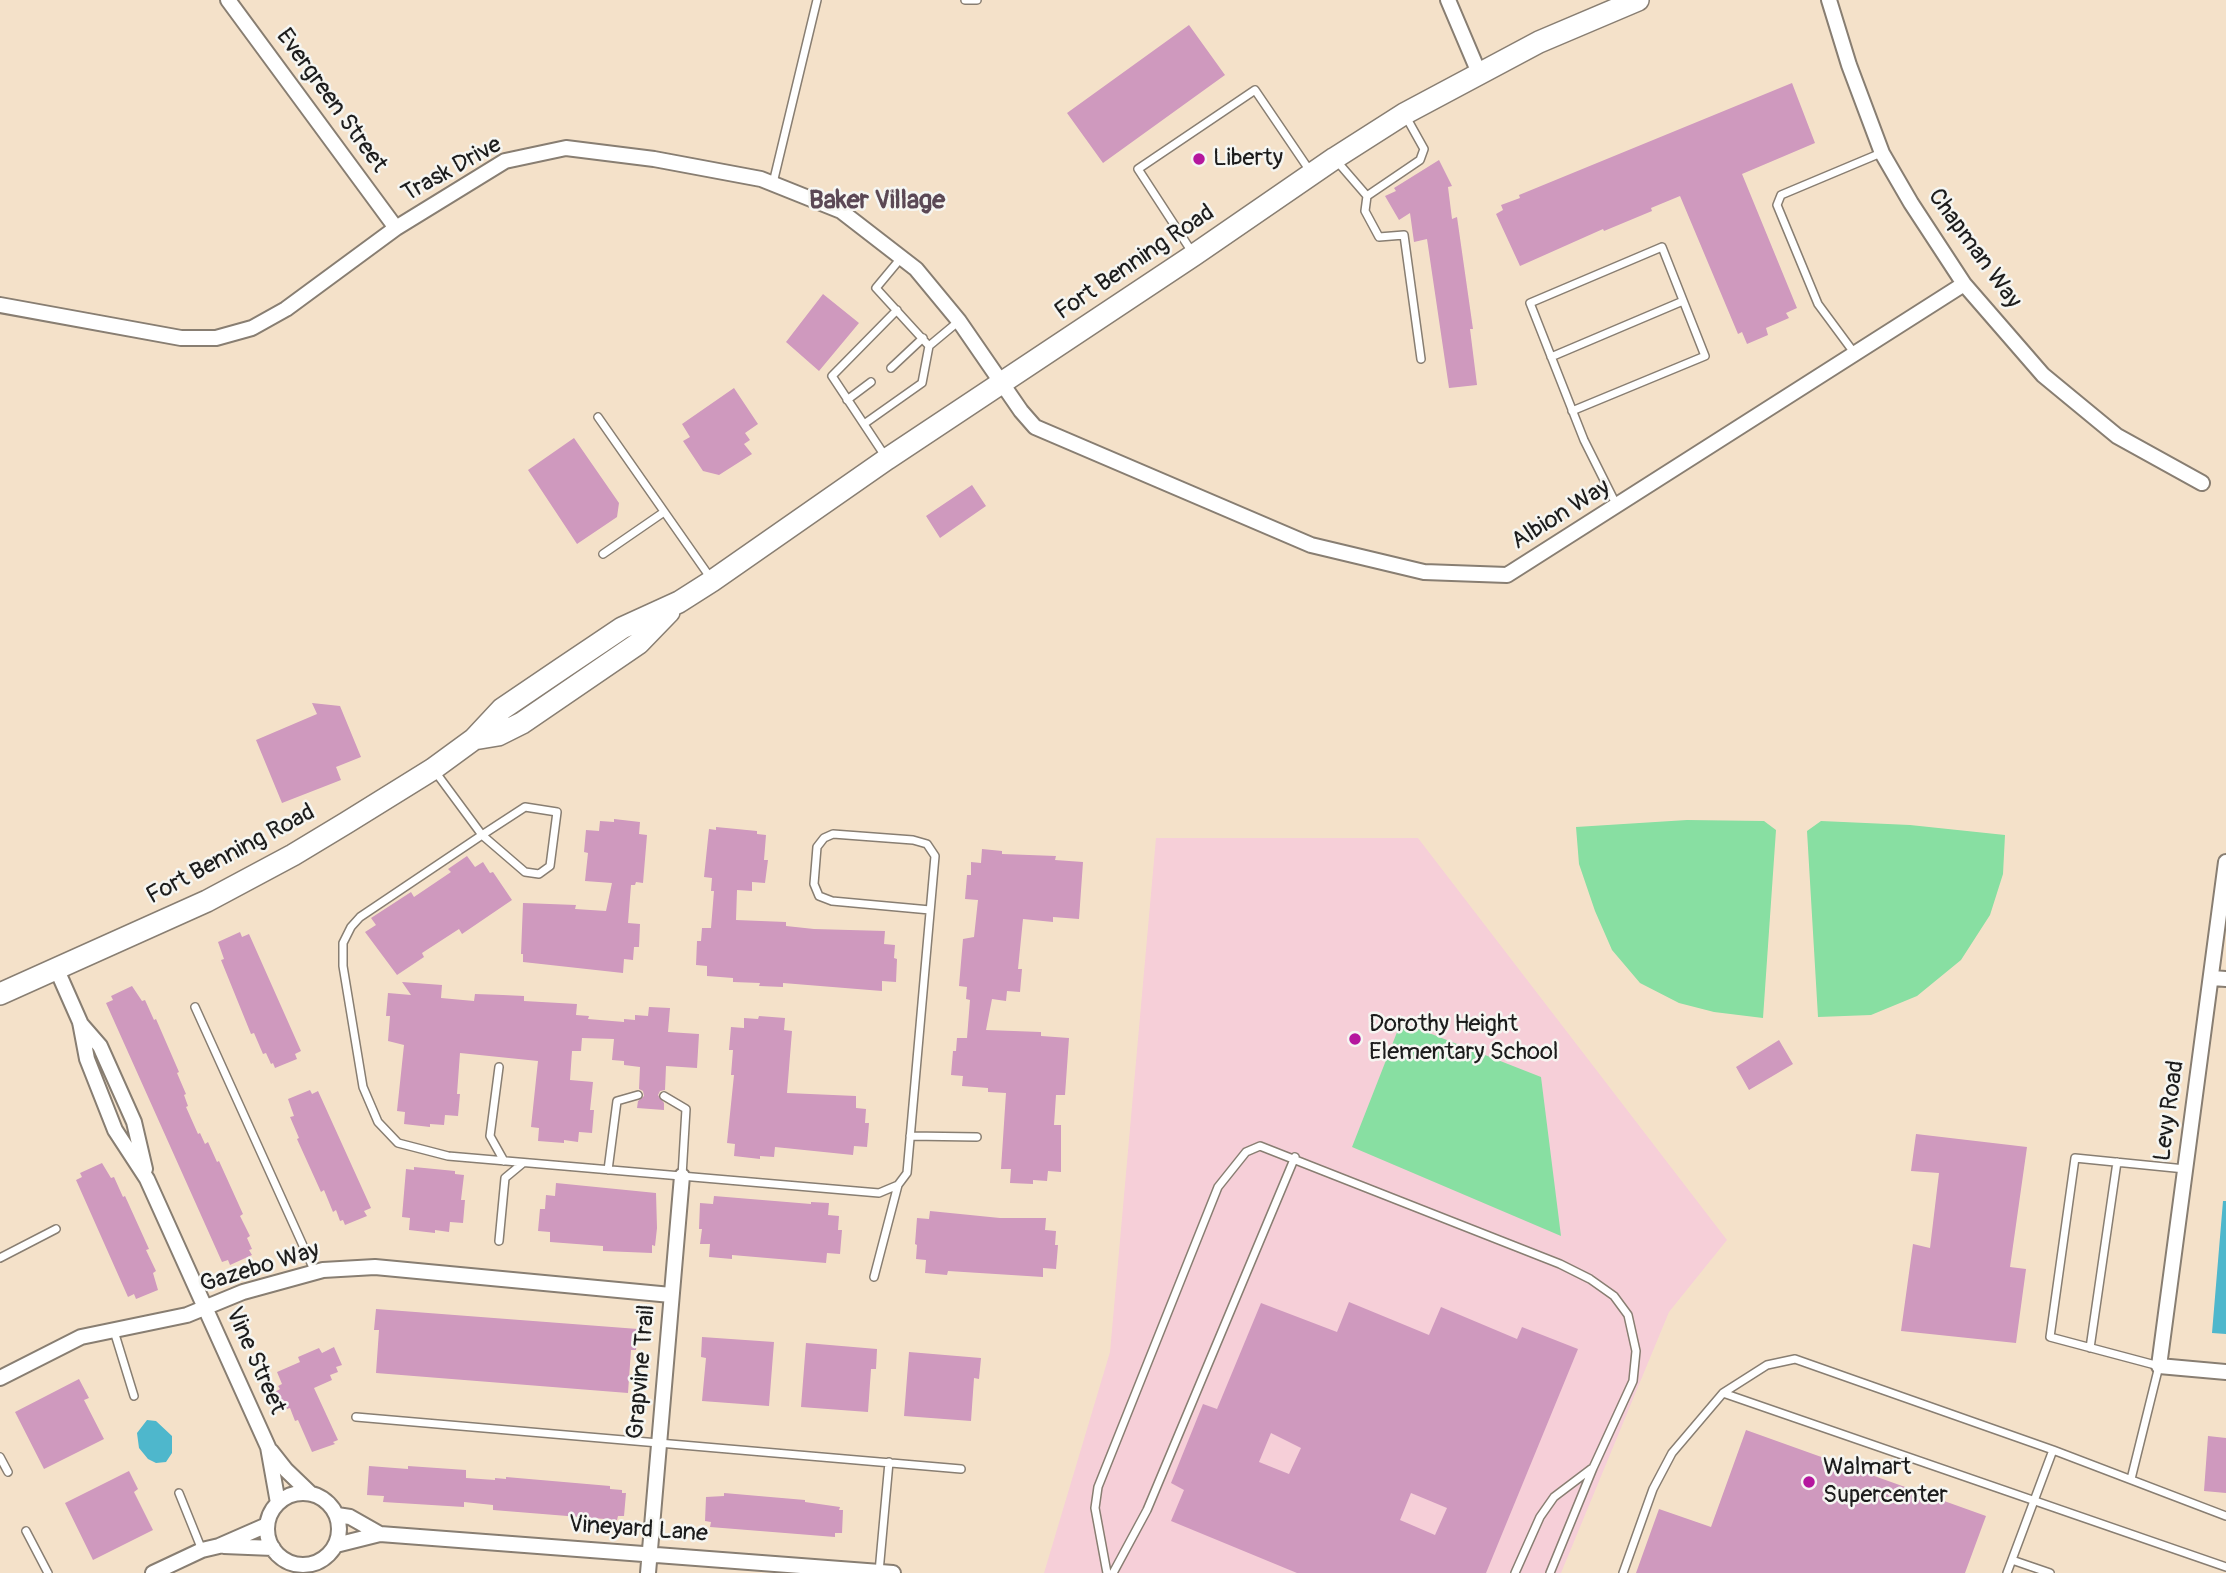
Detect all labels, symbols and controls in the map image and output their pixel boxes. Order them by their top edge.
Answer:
street label: Evergreen Street [269,23,393,179]
street label: Trask Drive [397,131,507,209]
place label: Liberty [1213,145,1283,173]
marker: Liberty [1191,151,1207,167]
street label: Chapman Way [1921,184,2027,314]
district label: Baker Village [809,185,945,217]
street label: Fort Benning Road [1050,199,1220,327]
street label: Albion Way [1506,473,1616,557]
street label: Fort Benning Road [142,799,320,911]
place label: Dorothy Height Elementary School [1369,1011,1559,1067]
marker: Dorothy Height Elementary School [1347,1031,1363,1047]
street label: Levy Road [2149,1059,2191,1163]
street label: Gazebo Way [197,1236,323,1300]
street label: Vine Street [219,1303,291,1419]
street label: Grapvine Trail [622,1304,662,1440]
place label: Walmart Supercenter [1823,1454,1948,1510]
marker: Walmart Supercenter [1801,1474,1817,1490]
street label: Vineyard Lane [567,1511,709,1549]

